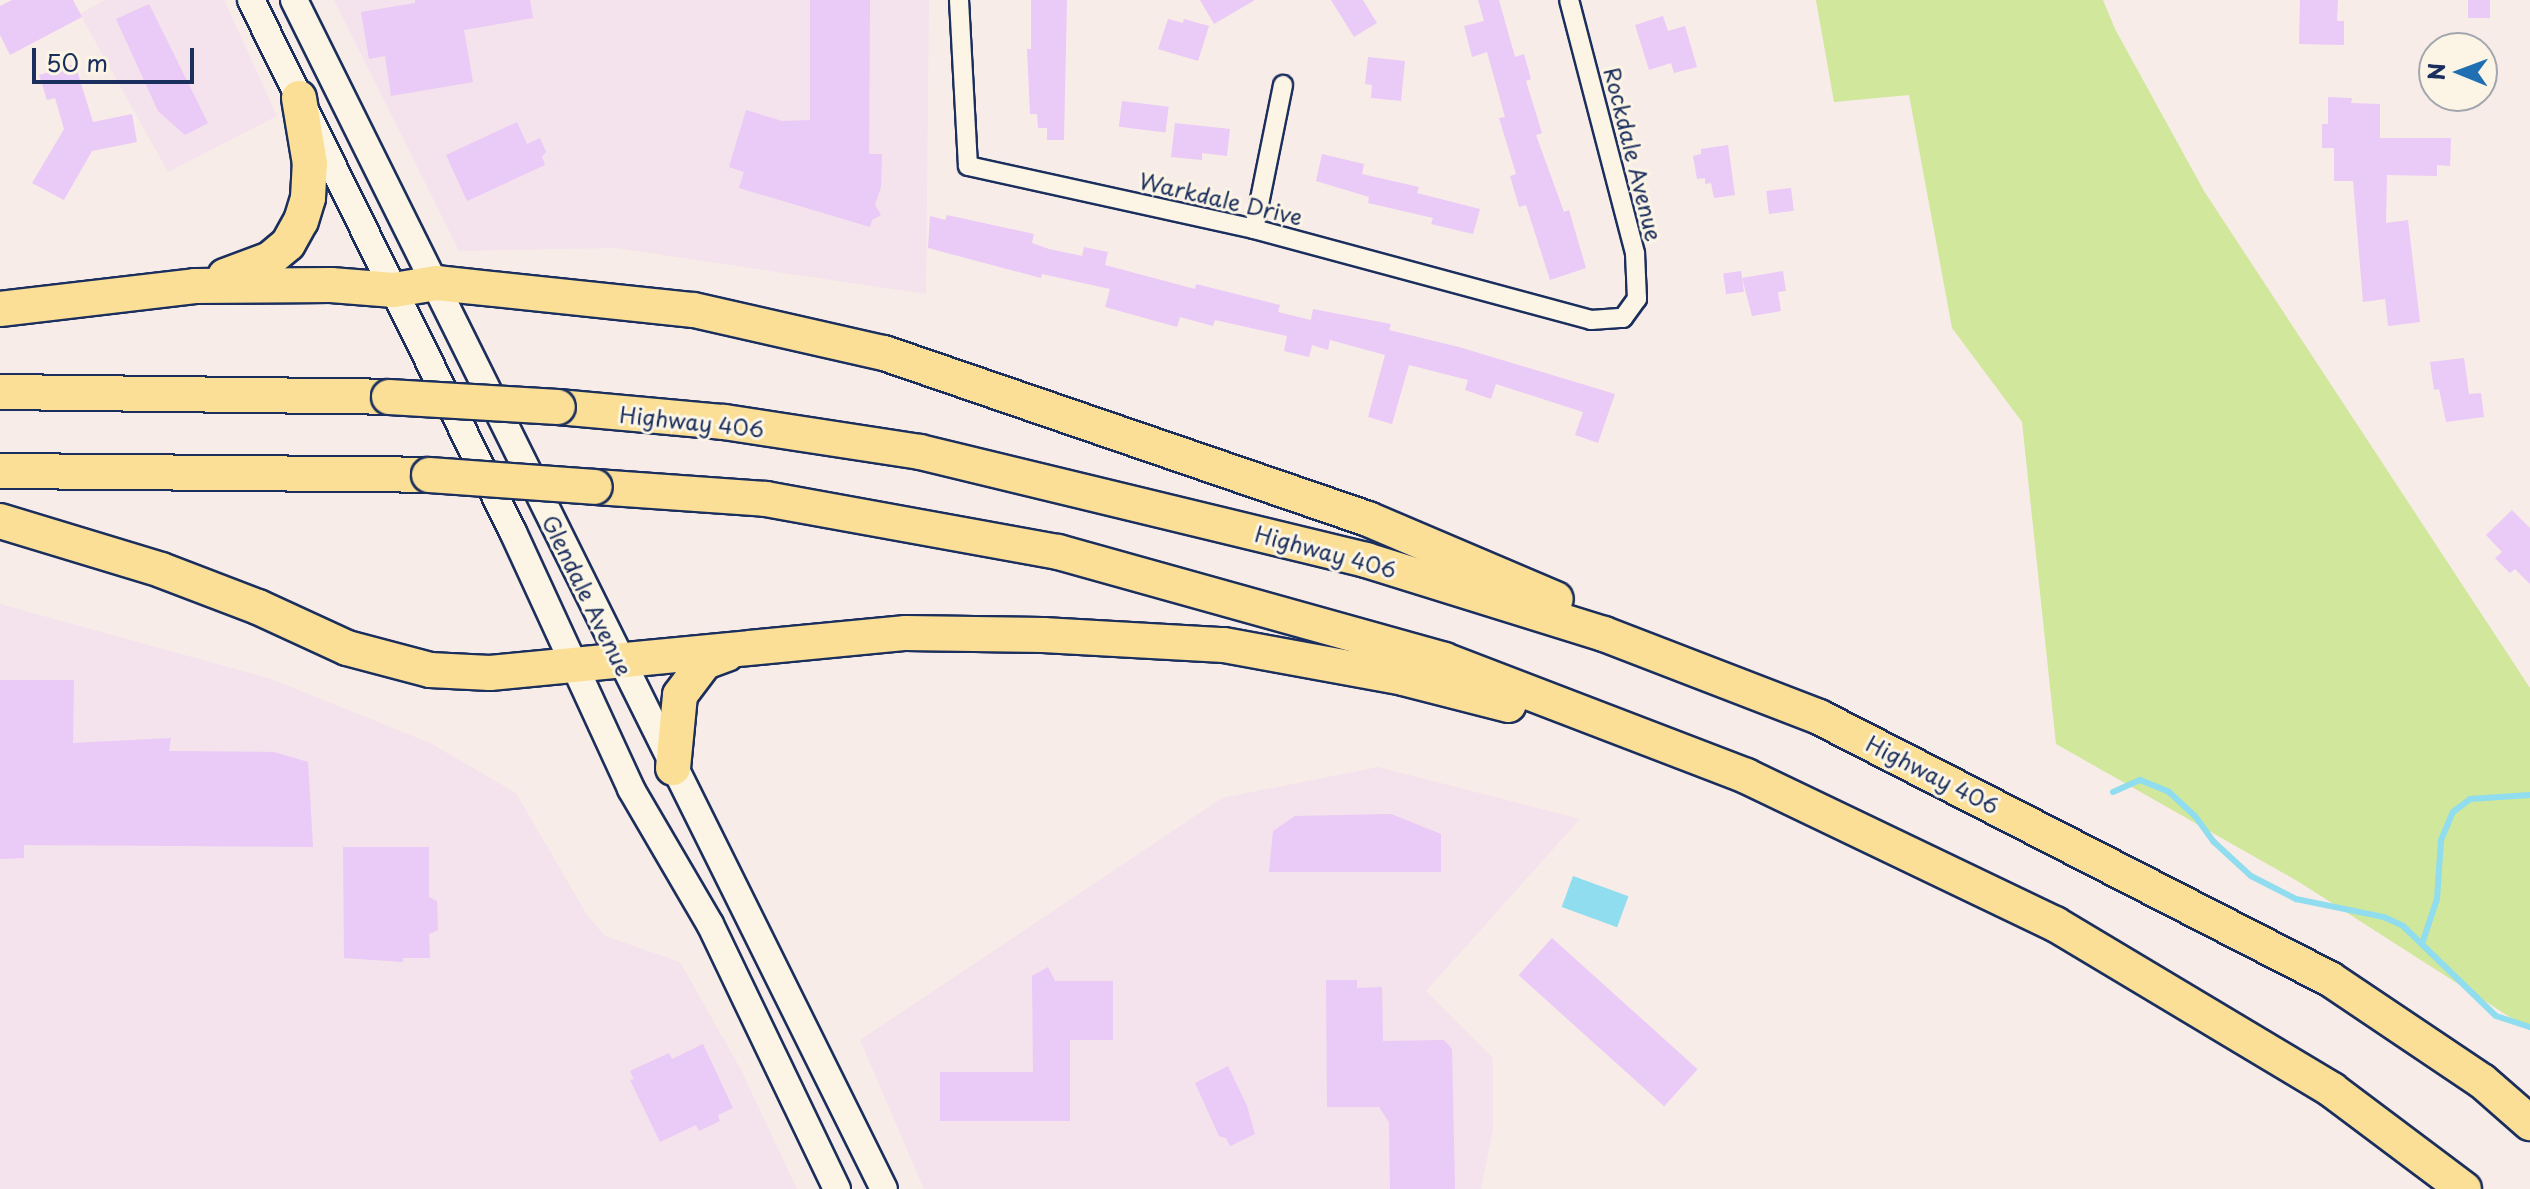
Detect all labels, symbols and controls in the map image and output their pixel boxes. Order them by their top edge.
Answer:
scale bar [36,32,198,82]
north arrow [2418,32,2498,112]
text: 50 m [46,44,108,80]
text: N [2419,63,2452,81]
street label: Rockdale Avenue [1600,64,1668,244]
street label: Warkdale Drive [1137,166,1305,230]
street label: Highway 406 [619,400,765,442]
street label: Glendale Avenue [538,511,638,679]
street label: Highway 406 [1253,519,1399,583]
street label: Highway 406 [1862,729,2004,819]

